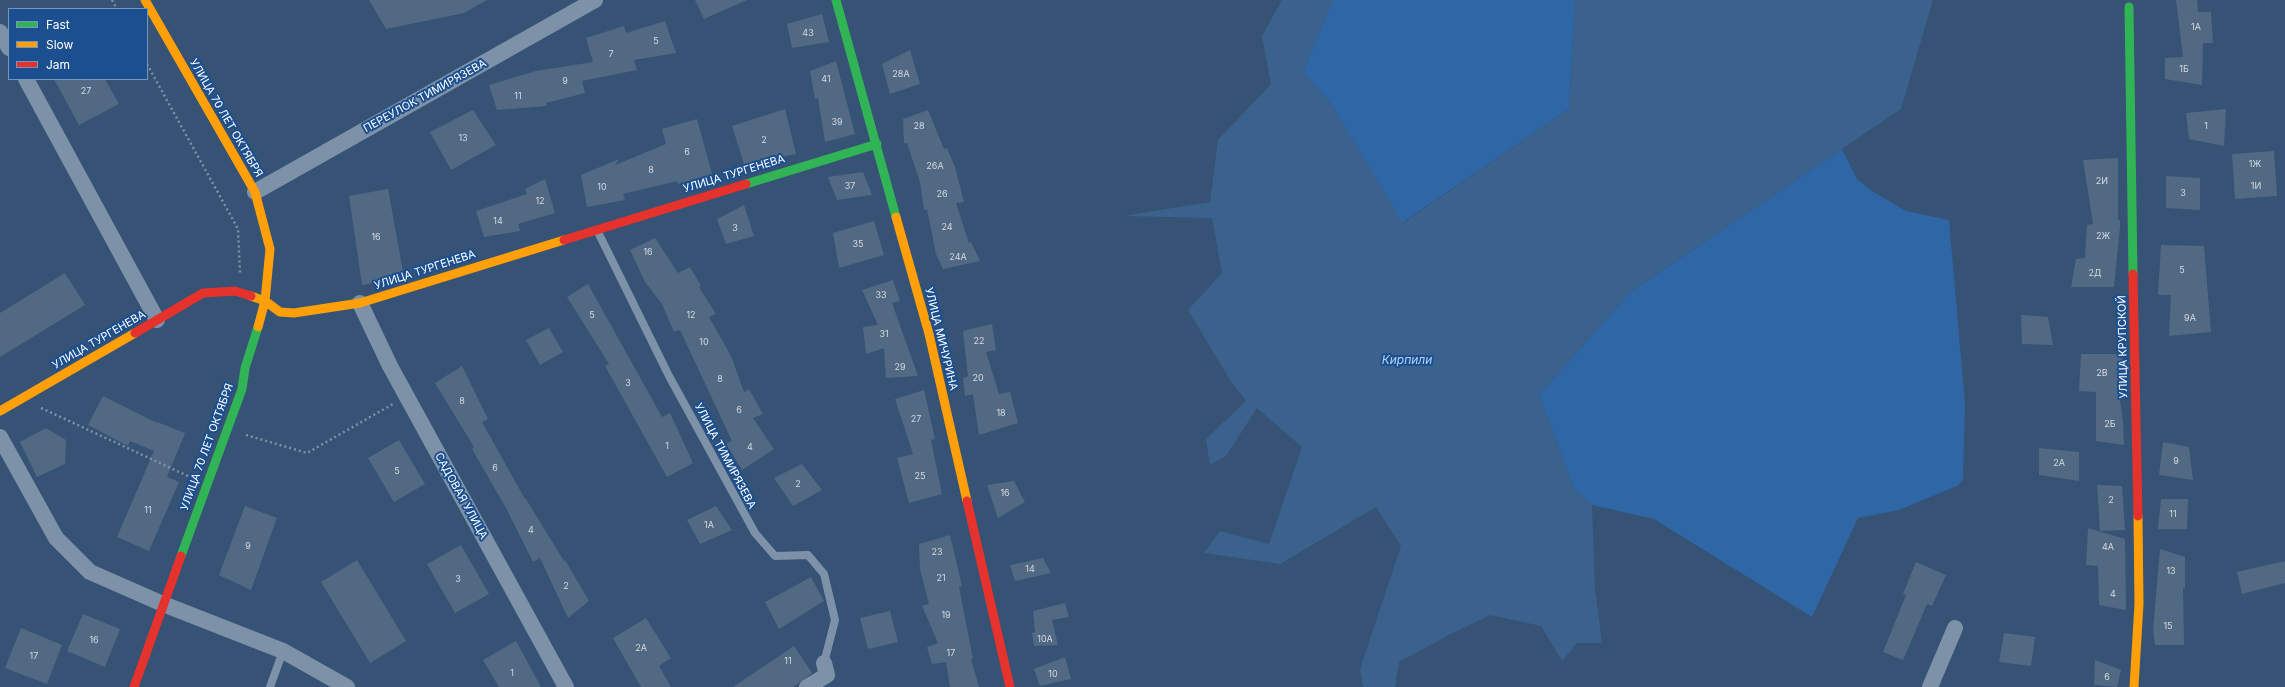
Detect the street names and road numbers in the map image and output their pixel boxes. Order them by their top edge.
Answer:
street label: УЛИЦА 70 ЛЕТ ОКТЯБРЯ [187,57,265,179]
street label: ПЕРЕУЛОК ТИМИРЯЗЕВА [361,57,489,135]
street label: УЛИЦА ТУРГЕНЕВА [682,152,786,196]
street label: УЛИЦА ТУРГЕНЕВА [373,247,477,293]
street label: УЛИЦА МИЧУРИНА [922,286,960,392]
street label: УЛИЦА КРУПСКОЙ [2115,295,2131,399]
street label: УЛИЦА ТУРГЕНЕВА [50,308,148,372]
street label: УЛИЦА 70 ЛЕТ ОКТЯБРЯ [178,382,236,512]
street label: УЛИЦА ТИМИРЯЗЕВА [691,401,759,511]
street label: САДОВАЯ УЛИЦА [432,450,490,542]

